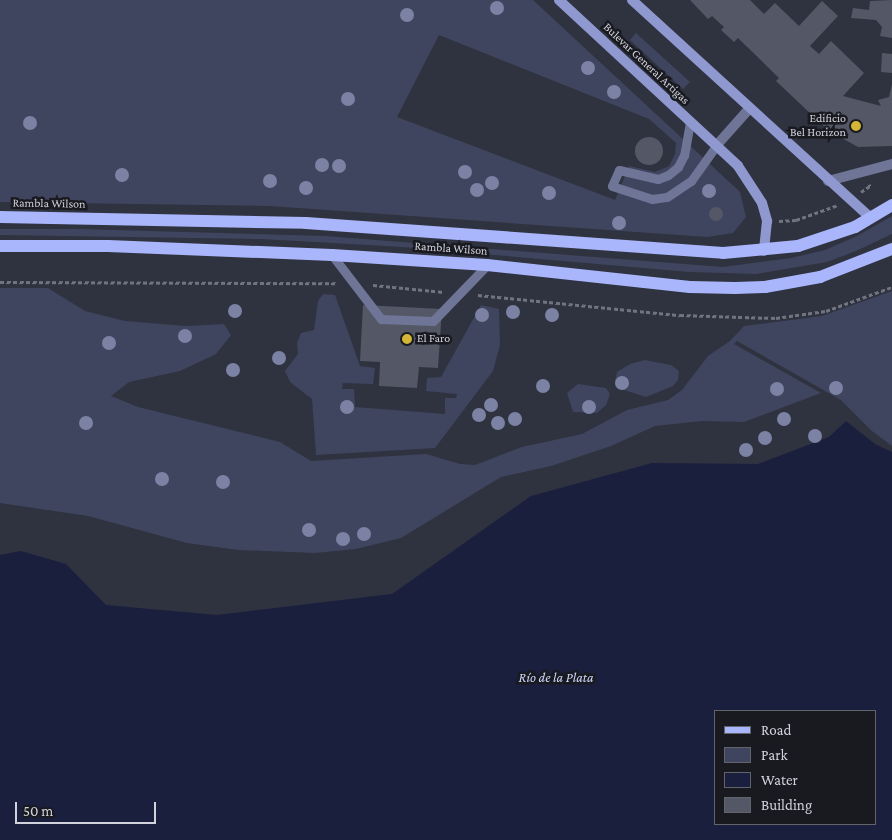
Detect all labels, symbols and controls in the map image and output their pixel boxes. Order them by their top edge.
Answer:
street label: Bulevar General Artigas [600,20,692,108]
place label: Edificio Bel Horizon [790,112,846,140]
marker: Edificio Bel Horizon [850,120,862,132]
street label: Rambla Wilson [12,196,86,212]
street label: Rambla Wilson [414,239,488,259]
place label: El Faro [417,332,450,346]
marker: El Faro [401,333,413,345]
water label: Río de la Plata [519,669,593,685]
legend [714,710,877,825]
text: Road [761,722,791,738]
text: Park [761,747,788,763]
text: Water [761,772,798,788]
scale bar [18,792,159,824]
text: Building [761,797,812,813]
text: 50 m [23,803,53,819]

